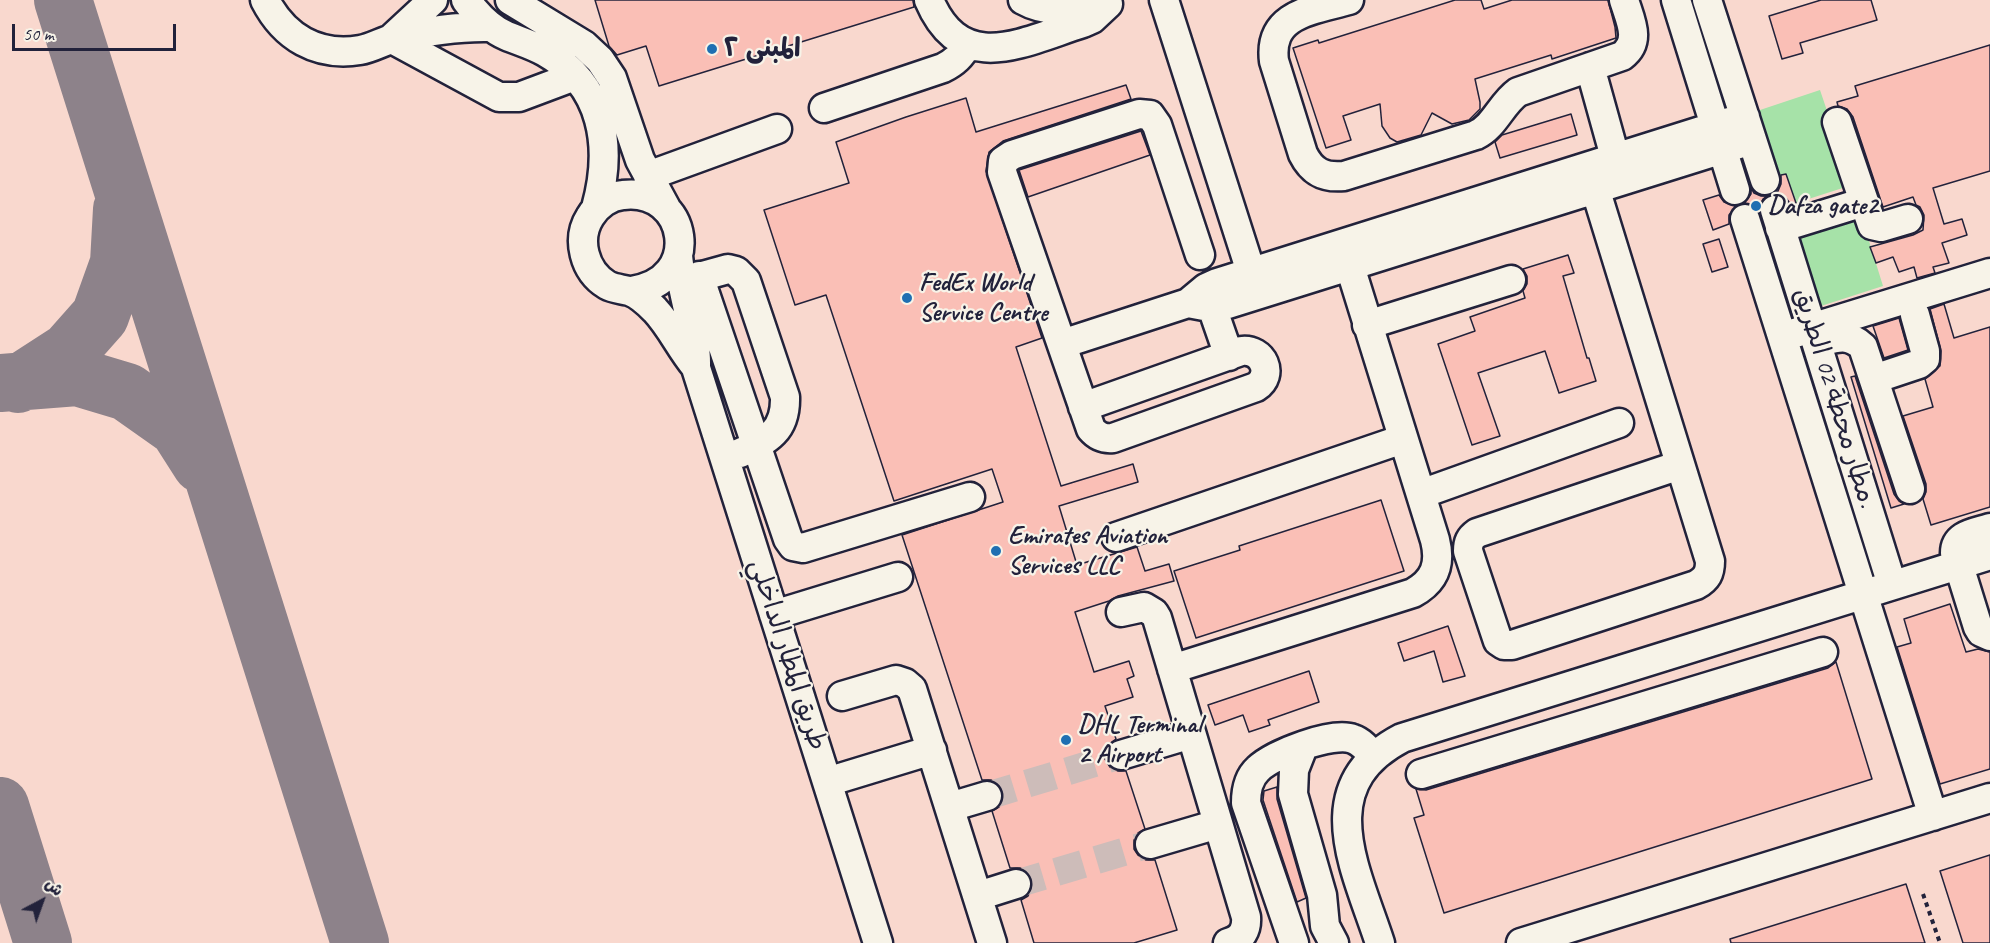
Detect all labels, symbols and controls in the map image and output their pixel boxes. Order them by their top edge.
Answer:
scale bar [15,12,178,50]
text: 50 m [23,23,54,45]
place label: المبنى ٢ [724,33,801,65]
marker: المبنى ٢ [705,42,719,56]
place label: Dafza gate2 [1768,190,1878,222]
marker: Dafza gate2 [1749,199,1763,213]
place label: FedEx World Service Centre [919,267,1048,328]
street label: مطار محطة 02 الطريق. [1786,285,1882,511]
marker: FedEx World Service Centre [900,291,914,305]
place label: Emirates Aviation Services LLC [1008,520,1167,582]
marker: Emirates Aviation Services LLC [989,544,1003,558]
street label: طريق المطار الداخلي [741,556,833,754]
place label: DHL Terminal 2 Airport [1078,709,1202,770]
marker: DHL Terminal 2 Airport [1059,733,1073,747]
north arrow [12,871,72,931]
text: ش [41,874,67,901]

